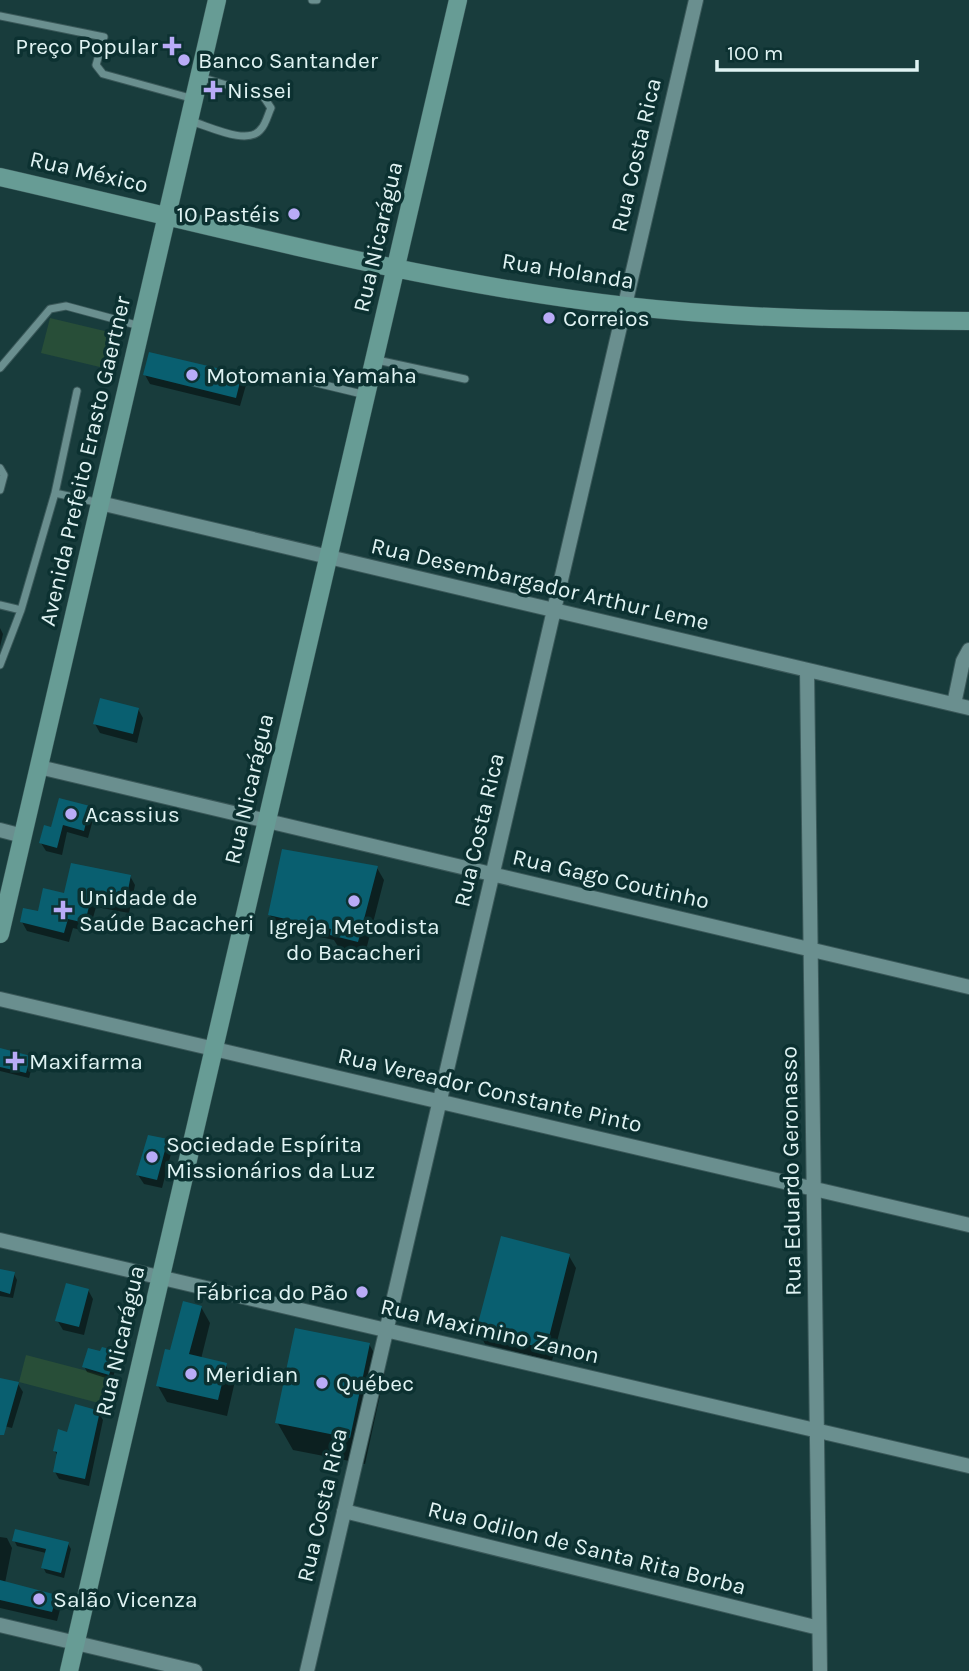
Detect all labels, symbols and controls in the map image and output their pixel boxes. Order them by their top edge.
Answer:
scale bar [717,28,916,72]
place label: Preço Popular [15,33,159,60]
marker: Preço Popular [164,38,180,54]
text: 100 m [727,41,784,65]
place label: Banco Santander [198,47,379,74]
marker: Banco Santander [176,52,192,68]
street label: Rua Costa Rica [605,75,667,235]
place label: Nissei [227,77,292,104]
marker: Nissei [205,82,221,98]
street label: Rua México [27,145,151,199]
street label: Rua Nicarágua [348,159,408,315]
place label: 10 Pastéis [176,201,280,228]
marker: 10 Pastéis [286,206,302,222]
street label: Rua Holanda [500,247,636,295]
street label: Avenida Prefeito Erasto Gaertner [34,293,136,628]
place label: Correios [563,305,650,332]
marker: Correios [541,310,557,326]
place label: Motomania Yamaha [206,362,417,389]
marker: Motomania Yamaha [184,367,200,383]
street label: Rua Desembargador Arthur Leme [368,532,712,636]
street label: Rua Nicarágua [219,711,279,867]
street label: Rua Costa Rica [448,750,510,910]
place label: Acassius [85,801,180,828]
marker: Acassius [63,806,79,822]
street label: Rua Gago Coutinho [510,843,712,915]
place label: Unidade de Saúde Bacacheri [79,884,255,937]
marker: Igreja Metodista do Bacacheri [346,893,362,909]
marker: Unidade de Saúde Bacacheri [53,900,73,920]
place label: Igreja Metodista do Bacacheri [268,913,440,966]
street label: Rua Vereador Constante Pinto [335,1042,645,1138]
street label: Rua Eduardo Geronasso [775,1046,807,1296]
place label: Maxifarma [29,1048,143,1075]
marker: Maxifarma [7,1053,23,1069]
place label: Sociedade Espírita Missionários da Luz [166,1131,375,1184]
marker: Sociedade Espírita Missionários da Luz [144,1149,160,1165]
street label: Rua Nicarágua [90,1263,150,1419]
place label: Fábrica do Pão [195,1279,348,1306]
marker: Fábrica do Pão [354,1284,370,1300]
street label: Rua Maximino Zanon [378,1293,602,1369]
place label: Meridian [205,1361,298,1388]
marker: Meridian [183,1366,199,1382]
place label: Québec [336,1370,414,1397]
marker: Québec [314,1375,330,1391]
street label: Rua Costa Rica [291,1425,353,1585]
street label: Rua Odilon de Santa Rita Borba [425,1495,749,1601]
place label: Salão Vicenza [53,1586,198,1613]
marker: Salão Vicenza [31,1591,47,1607]

